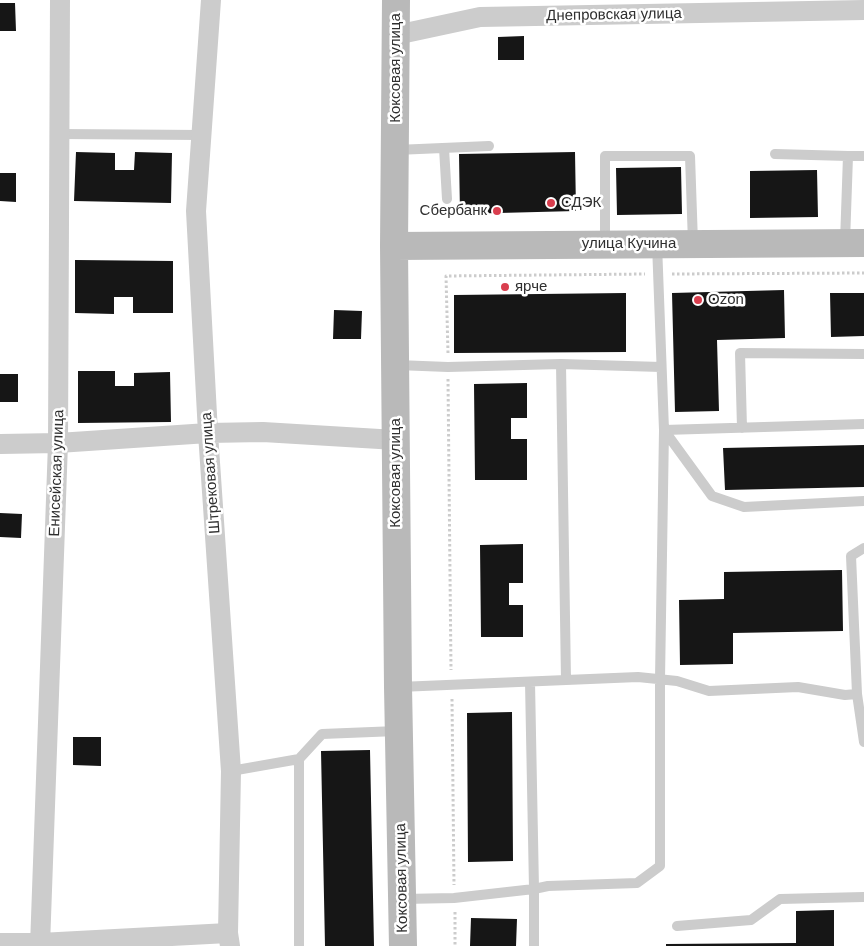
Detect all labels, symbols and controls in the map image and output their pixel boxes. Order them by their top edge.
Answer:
street label: Днепровская улица [546,5,682,25]
street label: Коксовая улица [387,13,405,123]
place label: СДЭК [561,194,601,212]
marker: СДЭК [545,197,557,209]
place label: Сбербанк [420,202,487,220]
marker: Сбербанк [491,205,503,217]
street label: улица Кучина [582,235,676,253]
place label: ярче [515,278,547,296]
marker: ярче [499,281,511,293]
place label: Ozon [708,291,744,309]
marker: Ozon [692,294,704,306]
street label: Енисейская улица [46,409,68,537]
street label: Штрековая улица [198,411,224,535]
street label: Коксовая улица [387,418,405,528]
street label: Коксовая улица [392,823,412,933]

